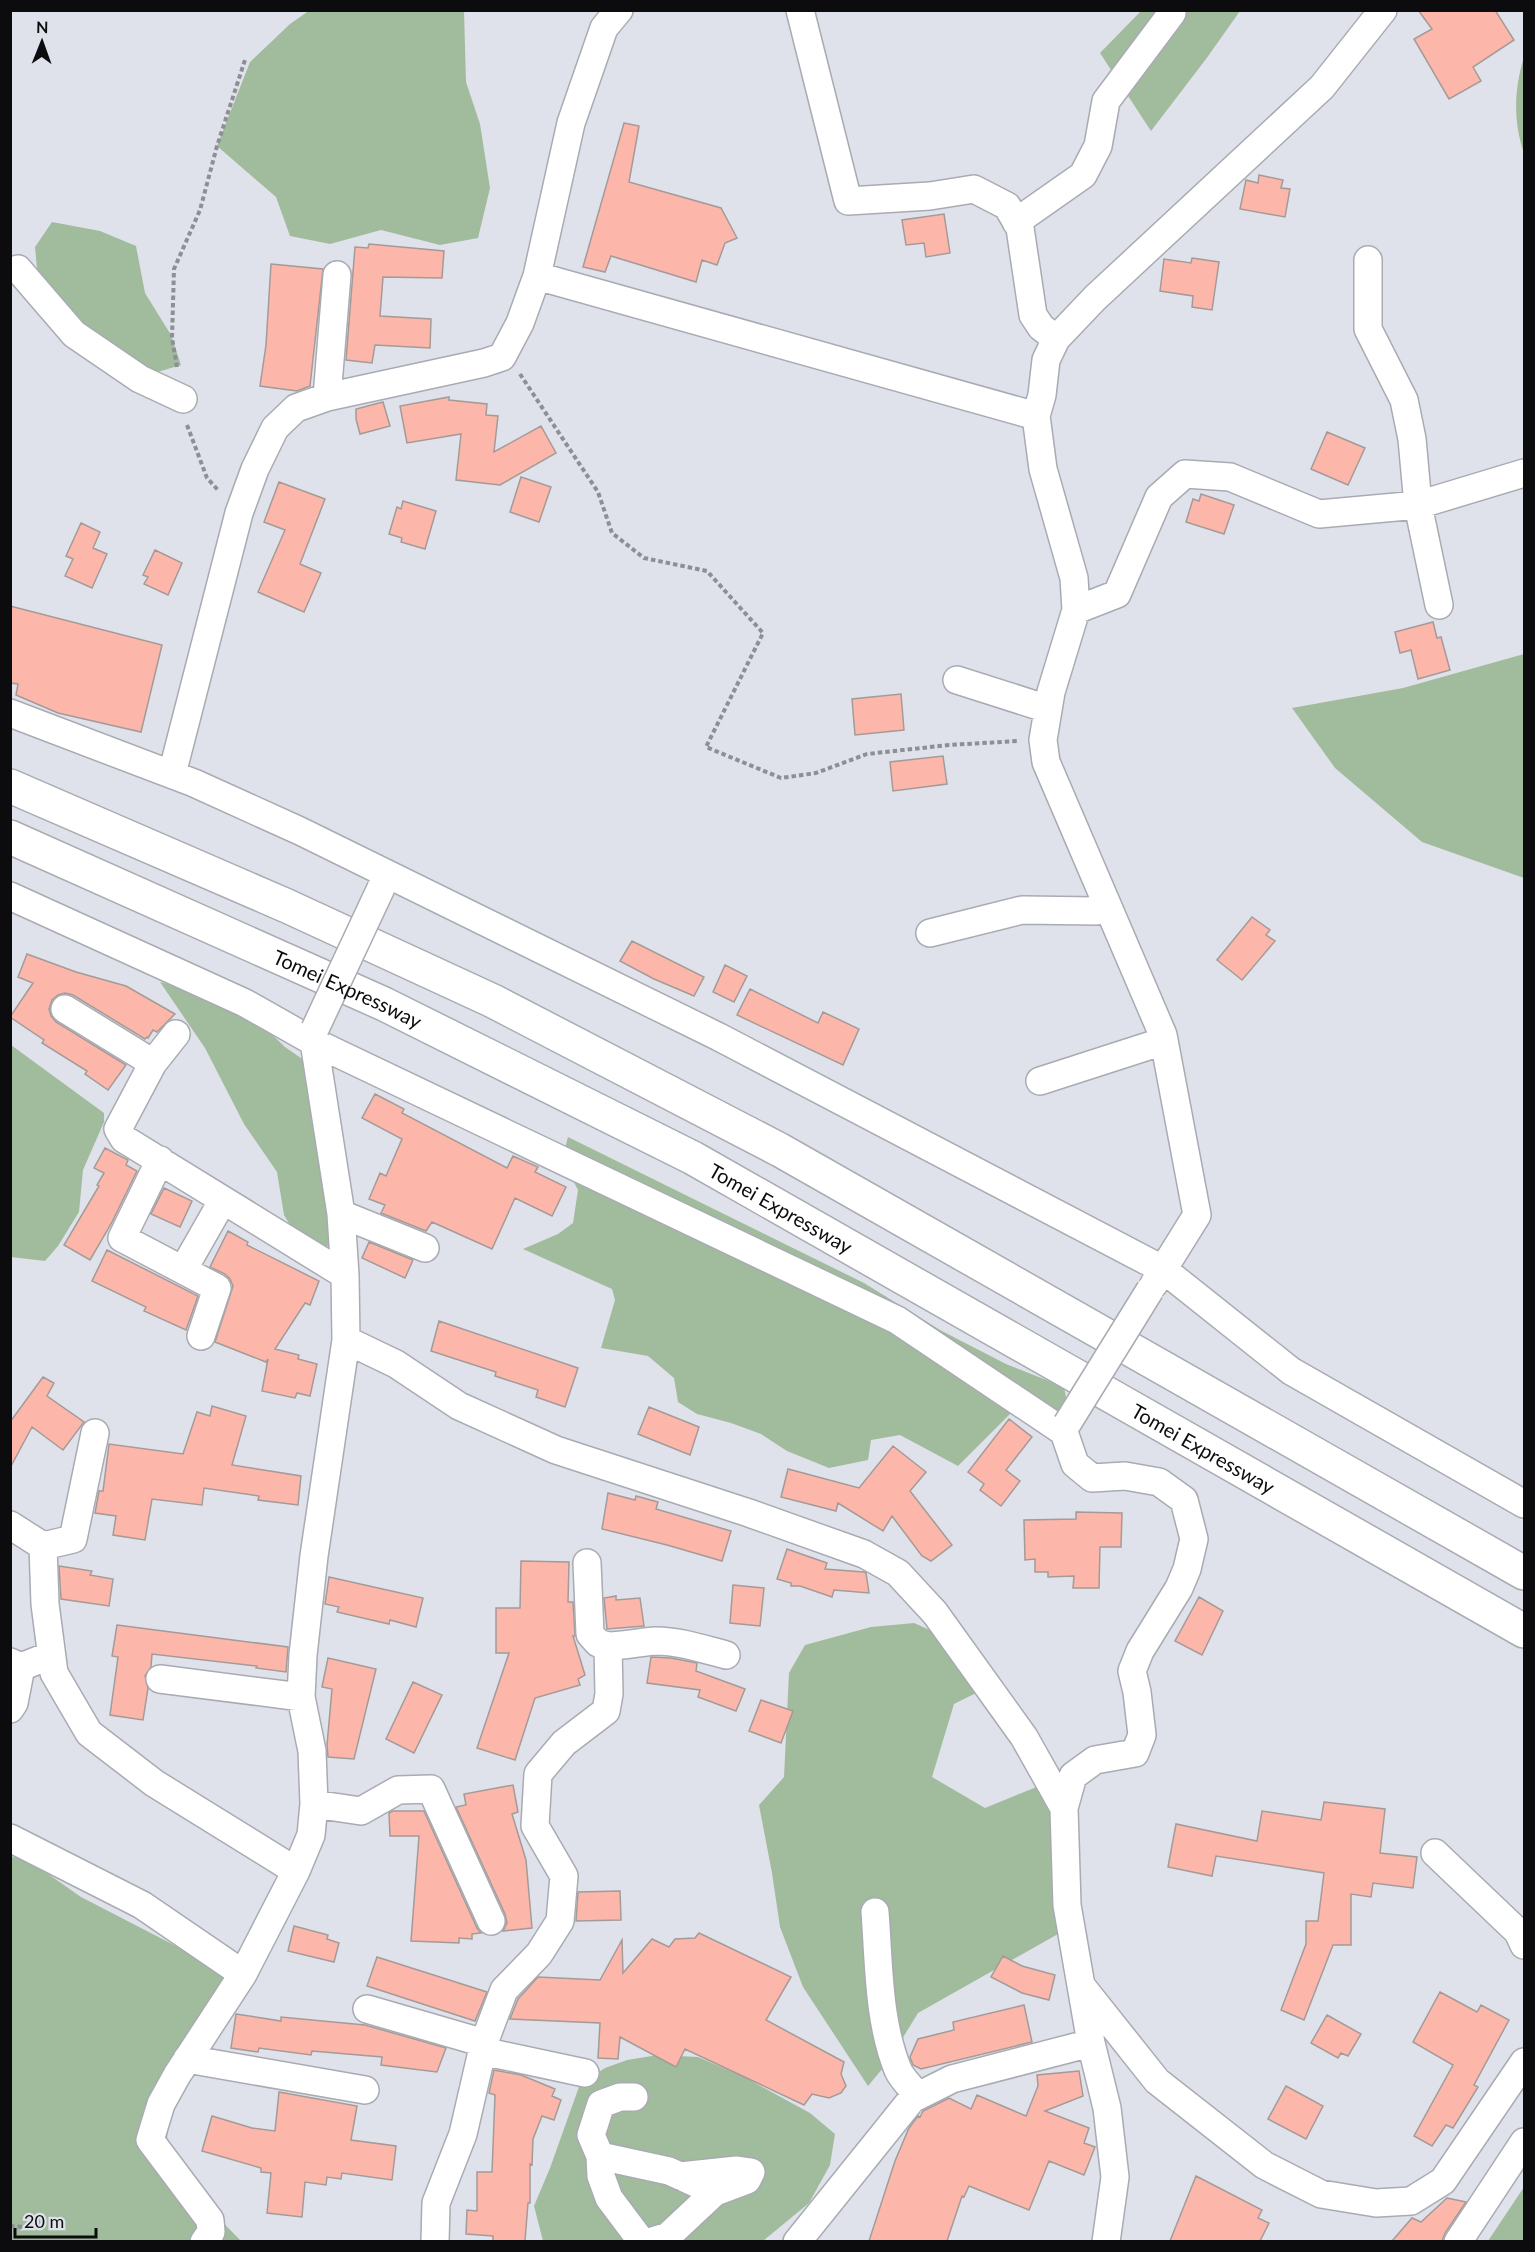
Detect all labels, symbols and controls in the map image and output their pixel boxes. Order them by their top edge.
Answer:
north arrow [12,12,72,72]
text: N [36,17,49,36]
street label: Tomei Expressway [270,944,426,1033]
street label: Tomei Expressway [705,1158,857,1259]
street label: Tomei Expressway [1127,1398,1280,1499]
scale bar [15,2201,96,2239]
text: 20 m [24,2210,64,2232]

